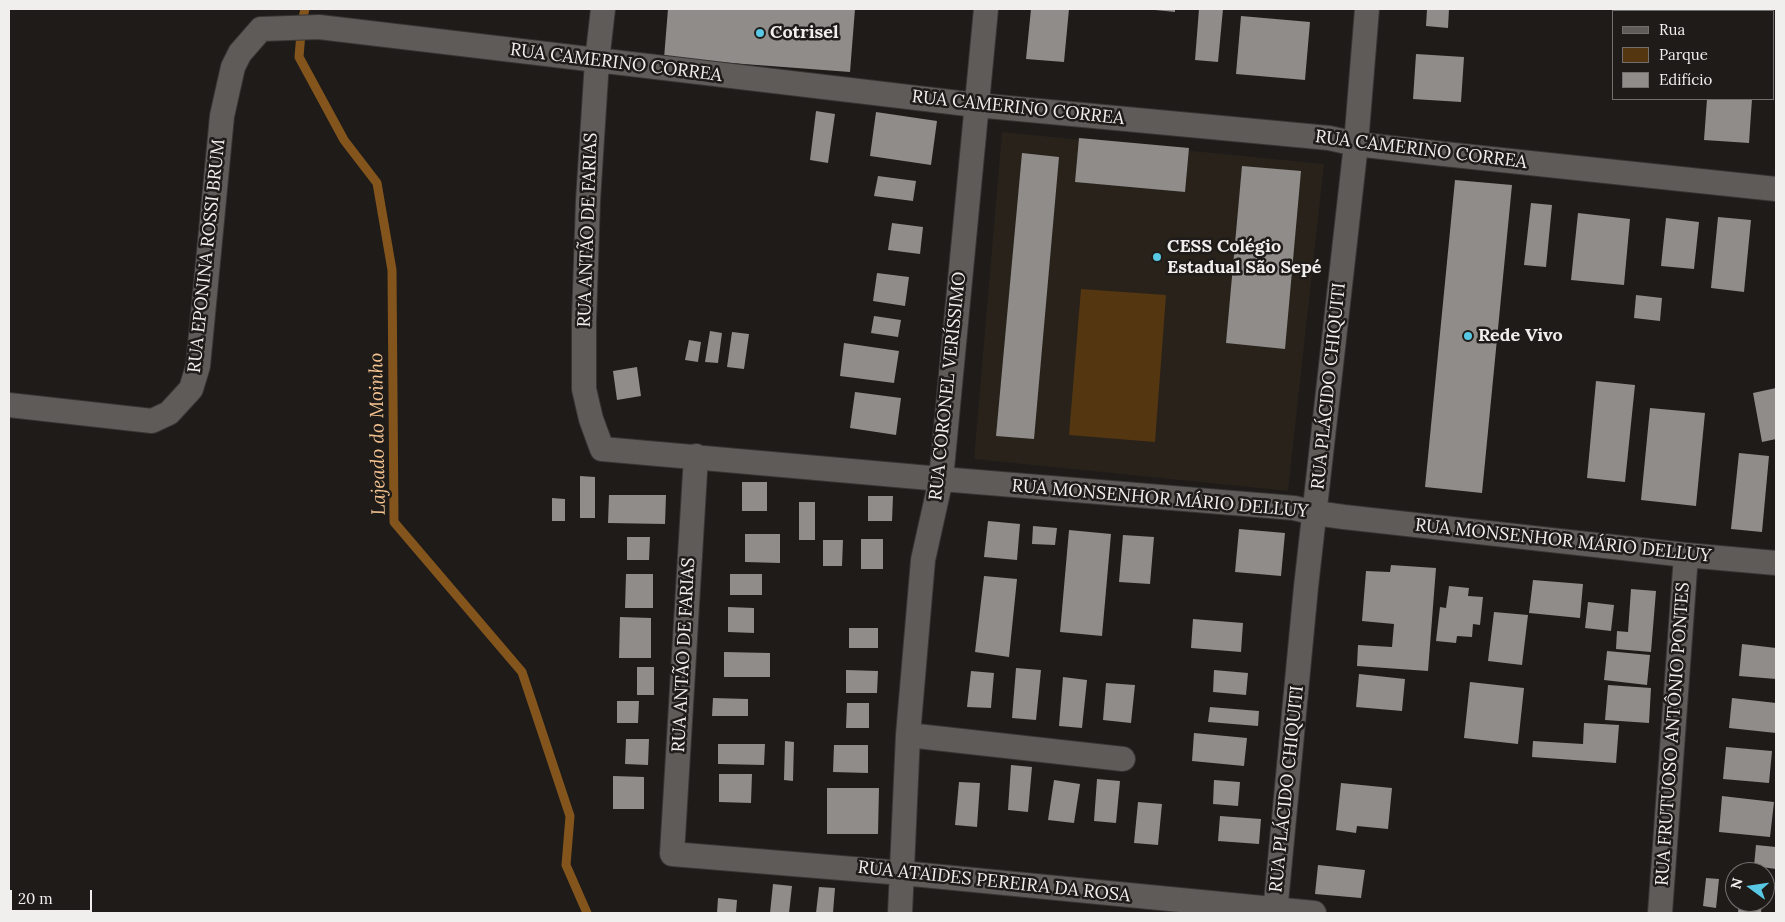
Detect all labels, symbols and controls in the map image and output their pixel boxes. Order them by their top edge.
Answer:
legend [1612,10,1775,100]
text: Rua [1659,20,1685,39]
place label: Cotrisel [770,22,839,44]
marker: Cotrisel [754,27,766,39]
street label: RUA CAMERINO CORREA [509,39,723,87]
text: Parque [1659,45,1708,64]
text: Edifício [1659,70,1712,89]
street label: RUA CAMERINO CORREA [911,86,1125,130]
street label: RUA CAMERINO CORREA [1314,126,1528,174]
street label: RUA ANTÃO DE FARIAS [574,132,602,328]
street label: RUA EPONINA ROSSI BRUM [184,138,230,374]
place label: CESS Colégio Estadual São Sepé [1167,236,1321,278]
marker: CESS Colégio Estadual São Sepé [1151,251,1163,263]
street label: RUA CORONEL VERÍSSIMO [925,271,971,501]
street label: RUA PLÁCIDO CHIQUITI [1307,281,1351,491]
place label: Rede Vivo [1478,325,1563,347]
marker: Rede Vivo [1462,330,1474,342]
water label: Lajeado do Moinho [365,352,391,516]
street label: RUA MONSENHOR MÁRIO DELLUY [1011,475,1309,523]
street label: RUA MONSENHOR MÁRIO DELLUY [1414,515,1712,567]
street label: RUA ANTÃO DE FARIAS [668,557,700,753]
street label: RUA FRUTUOSO ANTÔNIO PONTES [1652,581,1694,887]
street label: RUA PLÁCIDO CHIQUITI [1265,684,1309,894]
street label: RUA ATAIDES PEREIRA DA ROSA [857,857,1131,907]
north arrow [1725,862,1775,912]
text: N [1726,876,1746,891]
scale bar [12,880,95,912]
text: 20 m [18,889,53,908]

